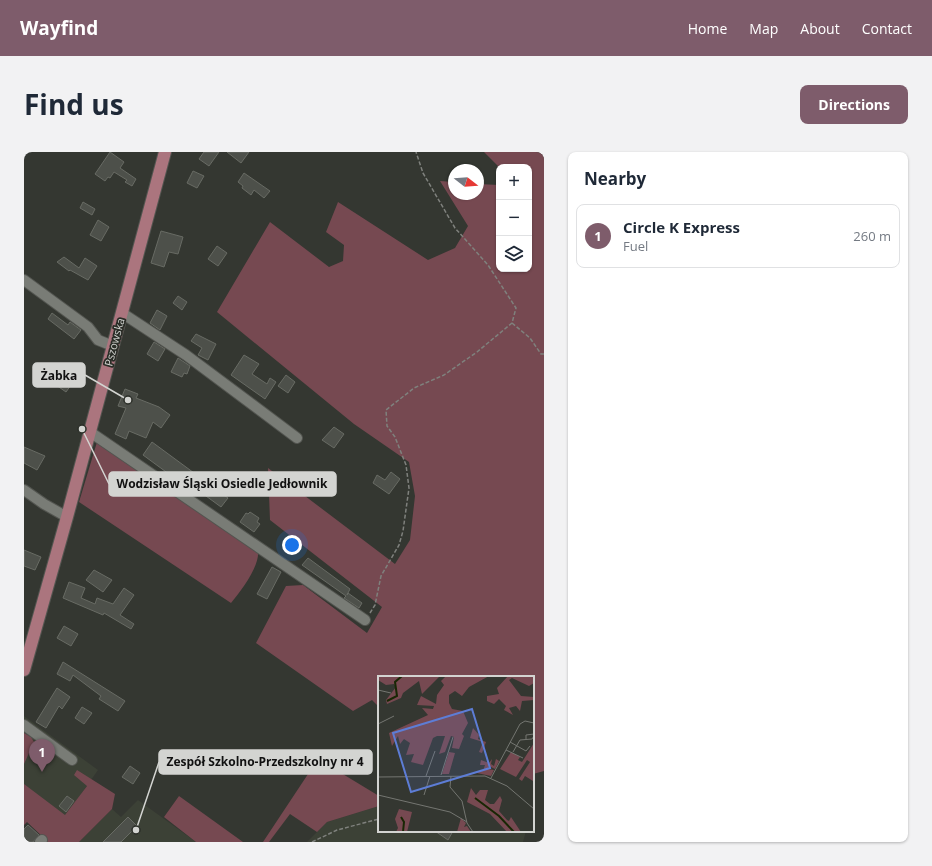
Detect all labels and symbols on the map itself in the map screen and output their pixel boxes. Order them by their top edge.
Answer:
north arrow [448,164,484,200]
street label: Pszowska [100,316,128,368]
callout: Żabka [33,363,85,387]
text: Żabka [41,367,77,384]
callout: Wodzisław Śląski Osiedle Jedłownik [109,472,336,496]
text: Wodzisław Śląski Osiedle Jedłownik [117,475,328,492]
your location [282,535,302,555]
inset map [378,676,534,832]
pin: 1 [29,739,55,772]
callout: Zespół Szkolno-Przedszkolny nr 4 [159,750,372,774]
text: Zespół Szkolno-Przedszkolny nr 4 [167,753,364,770]

